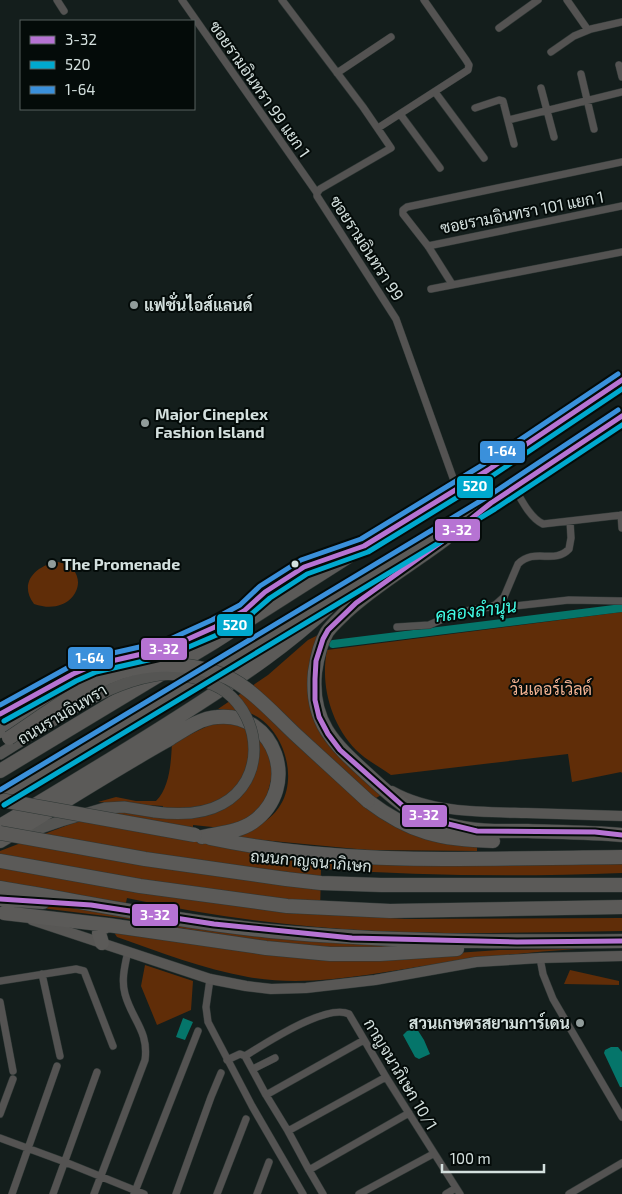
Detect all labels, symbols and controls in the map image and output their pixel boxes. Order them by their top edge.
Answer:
street label: ซอยรามอินทรา 99 แยก 1 [206,17,315,161]
legend [20,20,195,110]
text: 3-32 [65,30,97,48]
text: 520 [65,55,91,73]
text: 1-64 [65,80,96,98]
street label: ซอยรามอินทรา 101 แยก 1 [438,186,605,237]
street label: ซอยรามอินทรา 99 [326,192,408,304]
place label: แฟชั่นไอส์แลนด์ [144,291,253,314]
marker: แฟชั่นไอส์แลนด์ [128,299,140,311]
place label: Major Cineplex Fashion Island [155,404,268,441]
marker: Major Cineplex Fashion Island [139,417,151,429]
line badge: 1-64 [479,440,526,464]
text: 1-64 [487,442,517,459]
line badge: 520 [456,475,494,499]
text: 520 [463,477,488,494]
line badge: 3-32 [434,518,481,542]
text: 3-32 [442,521,472,538]
place label: The Promenade [62,554,180,573]
marker: The Promenade [46,558,58,570]
unlabelled marker [290,559,300,569]
water label: คลองลำนุ่น [434,594,519,628]
line badge: 520 [216,613,254,637]
text: 520 [223,616,248,633]
line badge: 3-32 [140,637,188,661]
text: 3-32 [149,640,179,657]
line badge: 1-64 [67,646,114,670]
text: 1-64 [75,649,105,666]
park label: วันเดอร์เวิลด์ [510,677,592,698]
street label: ถนนรามอินทรา [14,680,110,748]
line badge: 3-32 [401,804,448,828]
text: 3-32 [409,806,439,823]
street label: ถนนกาญจนาภิเษก [250,846,372,876]
line badge: 3-32 [131,903,179,927]
text: 3-32 [140,906,170,923]
place label: สวนเกษตรสยามการ์เดน [409,1012,570,1032]
street label: กาญจนาภิเษก 10/1 [360,1015,442,1133]
marker: สวนเกษตรสยามการ์เดน [574,1017,586,1029]
scale bar [442,1142,544,1174]
text: 100 m [450,1149,491,1167]

